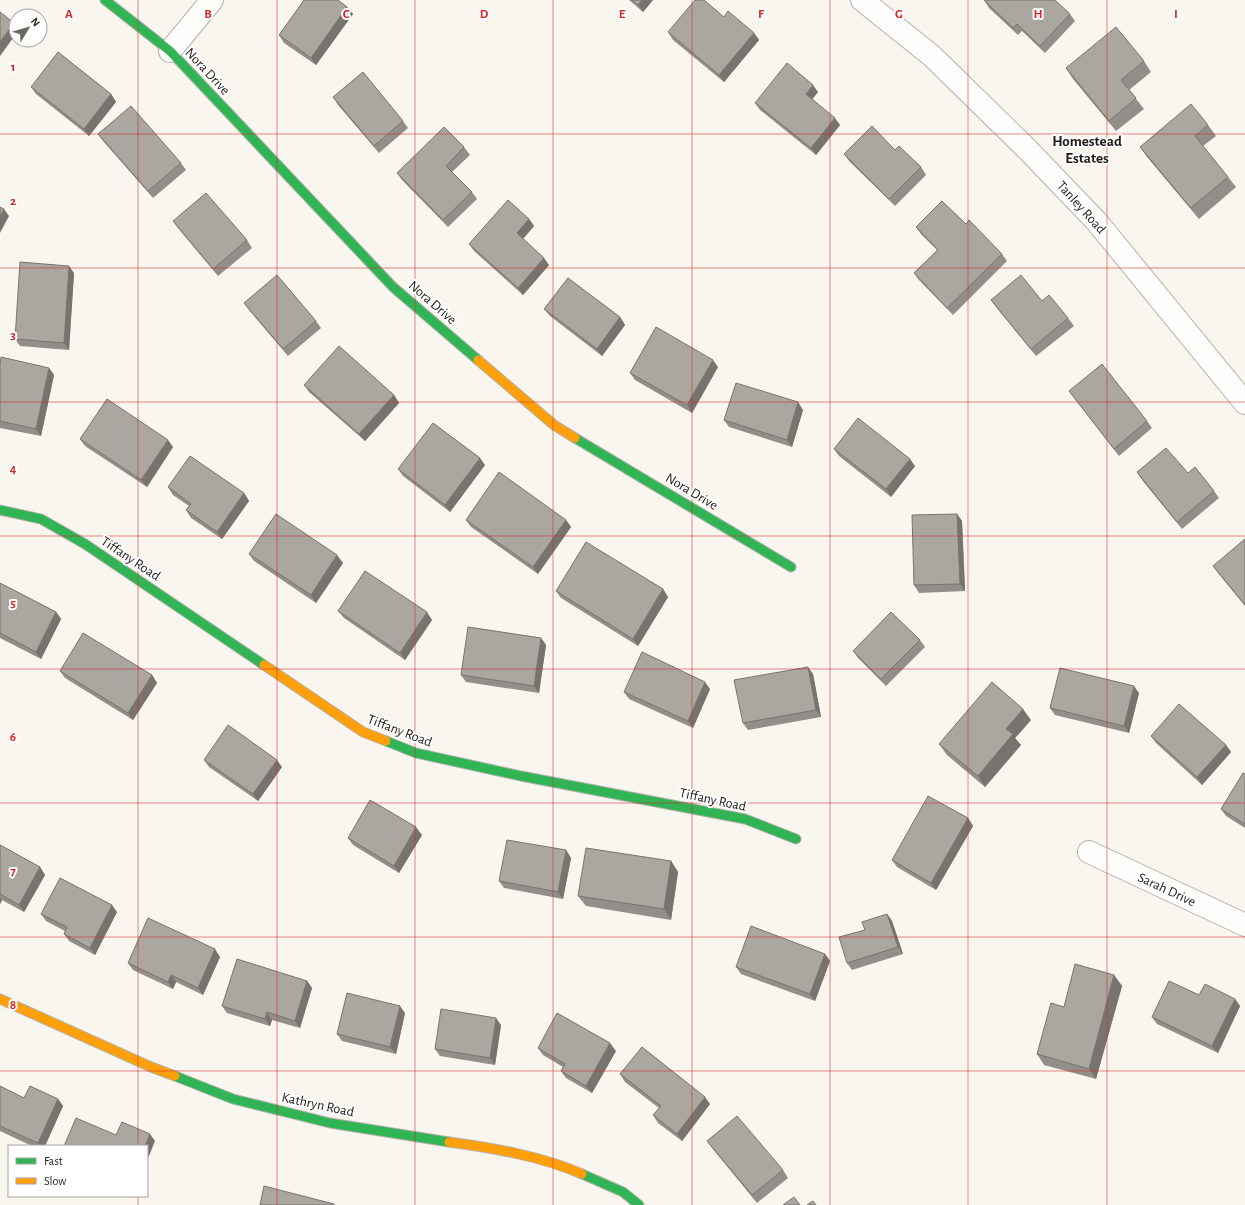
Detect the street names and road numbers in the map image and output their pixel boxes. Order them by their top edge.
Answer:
street label: Nora Drive [182,46,232,98]
street label: Tanley Road [1054,179,1108,237]
street label: Nora Drive [406,278,459,327]
street label: Nora Drive [663,471,720,513]
street label: Tiffany Road [98,534,163,584]
street label: Tiffany Road [365,712,434,750]
street label: Tiffany Road [678,786,748,814]
street label: Sarah Drive [1135,870,1198,909]
street label: Kathryn Road [280,1090,355,1119]

